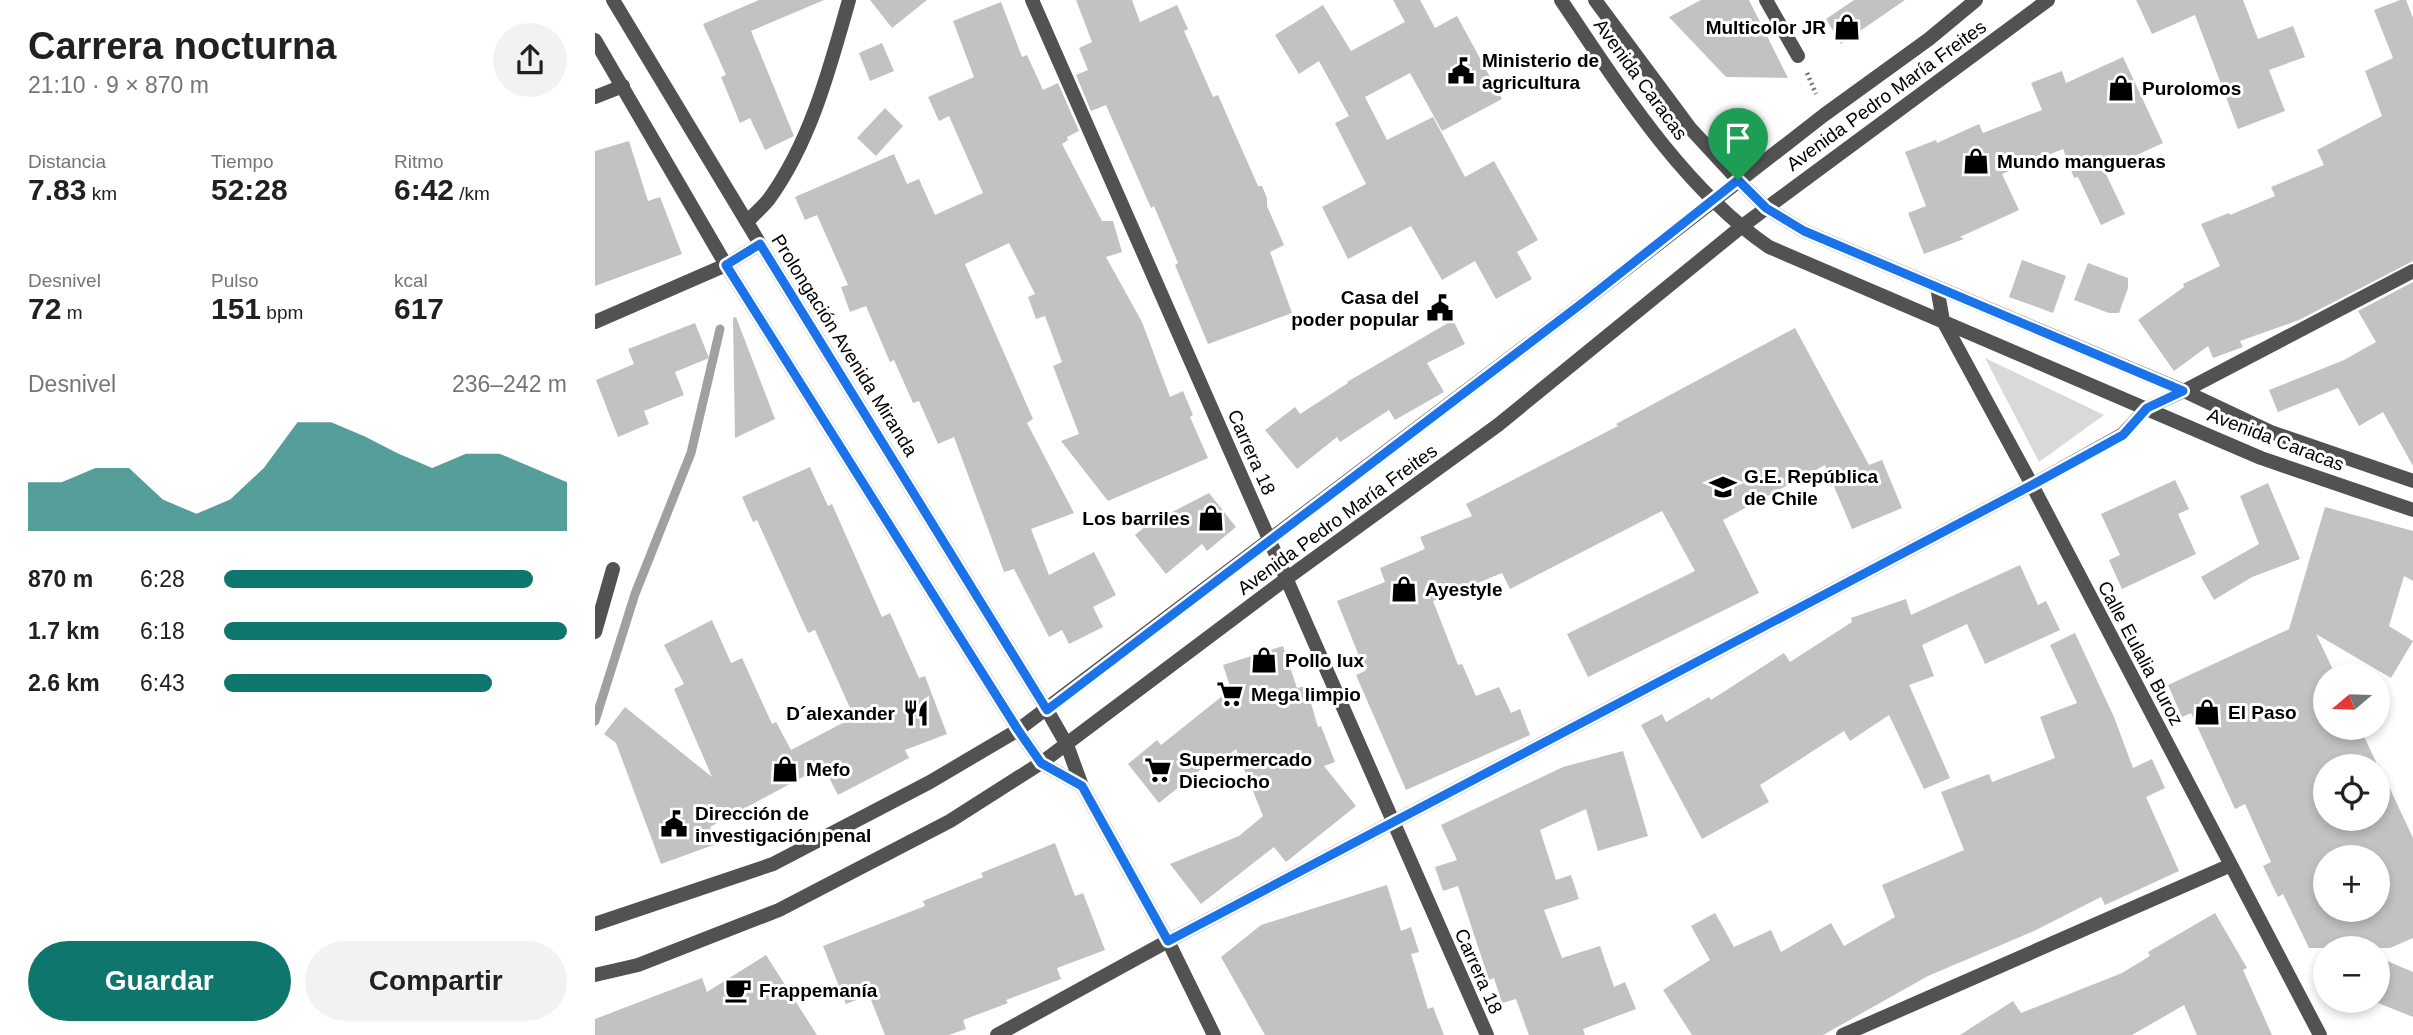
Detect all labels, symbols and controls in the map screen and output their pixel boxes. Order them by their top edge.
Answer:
shop icon: Multicolor JR [1832,12,1862,42]
street label: Avenida Caracas [1590,15,1692,144]
street label: Avenida Pedro María Freites [1782,16,1990,175]
place label: Multicolor JR [1706,17,1826,38]
button: share [493,23,567,97]
text: Carrera nocturna [28,25,336,67]
place label: Ministerio de agricultura [1482,50,1599,93]
public building icon: Ministerio de agricultura [1446,56,1476,86]
text: 21:10 · 9 × 870 m [28,72,209,98]
shop icon: Purolomos [2106,73,2136,103]
place label: Purolomos [2142,78,2241,99]
pin [1708,108,1768,180]
icon: arrive [1719,119,1757,157]
shop icon: Mundo mangueras [1961,146,1991,176]
text: Distancia [28,151,106,172]
text: Tiempo [211,151,274,172]
text: Ritmo [394,151,444,172]
place label: Mundo mangueras [1997,151,2166,172]
text: 7.83 [28,173,86,206]
text: 52:28 [211,173,288,206]
text: 6:42 [394,173,454,206]
text: km [86,183,117,204]
text: /km [454,183,490,204]
street label: Prolongación Avenida Miranda [767,231,922,460]
text: Desnivel [28,270,101,291]
text: Pulso [211,270,259,291]
text: kcal [394,270,428,291]
place label: Casa del poder popular [1291,287,1420,330]
text: 72 [28,292,61,325]
text: 151 [211,292,261,325]
text: 617 [394,292,444,325]
public building icon: Casa del poder popular [1425,293,1455,323]
text: m [61,302,82,323]
text: bpm [261,302,303,323]
text: Desnivel [28,371,116,397]
text: 236–242 m [452,371,567,397]
street label: Avenida Caracas [2205,404,2347,475]
street label: Carrera 18 [1223,406,1280,498]
street label: Avenida Pedro María Freites [1233,440,1441,599]
place label: G.E. República de Chile [1744,466,1879,509]
school or university icon: G.E. República de Chile [1708,472,1738,502]
shop icon: Los barriles [1196,503,1226,533]
place label: Los barriles [1082,508,1190,529]
text: 870 m [28,566,93,592]
text: 6:28 [140,566,185,592]
shop icon: Ayestyle [1389,574,1419,604]
street label: Calle Eulalia Buroz [2094,577,2188,729]
place label: Ayestyle [1425,579,1502,600]
text: 1.7 km [28,618,100,644]
text: 6:18 [140,618,185,644]
shop icon: Pollo lux [1249,645,1279,675]
place label: Pollo lux [1285,650,1365,671]
north arrow [2313,663,2391,740]
map controls [2313,663,2390,1013]
text: 2.6 km [28,670,100,696]
text: 6:43 [140,670,185,696]
supermarket icon: Mega limpio [1215,679,1245,709]
place label: Mega limpio [1251,684,1361,705]
shop icon: El Paso [2192,697,2222,727]
restaurant icon: D´alexander [901,698,931,728]
place label: El Paso [2228,702,2297,723]
place label: D´alexander [786,703,896,724]
place label: Supermercado Dieciocho [1179,749,1312,792]
shop icon: Mefo [770,754,800,784]
button: locate [2313,754,2390,831]
supermarket icon: Supermercado Dieciocho [1143,755,1173,785]
place label: Mefo [806,759,850,780]
place label: Dirección de investigación penal [695,803,871,846]
public building icon: Dirección de investigación penal [659,809,689,839]
button: + [2313,845,2390,922]
street label: Carrera 18 [1450,925,1507,1017]
button: − [2313,936,2390,1013]
button: Guardar [28,941,291,1021]
button: Compartir [305,941,567,1021]
cafe icon: Frappemanía [723,975,753,1005]
place label: Frappemanía [759,980,878,1001]

